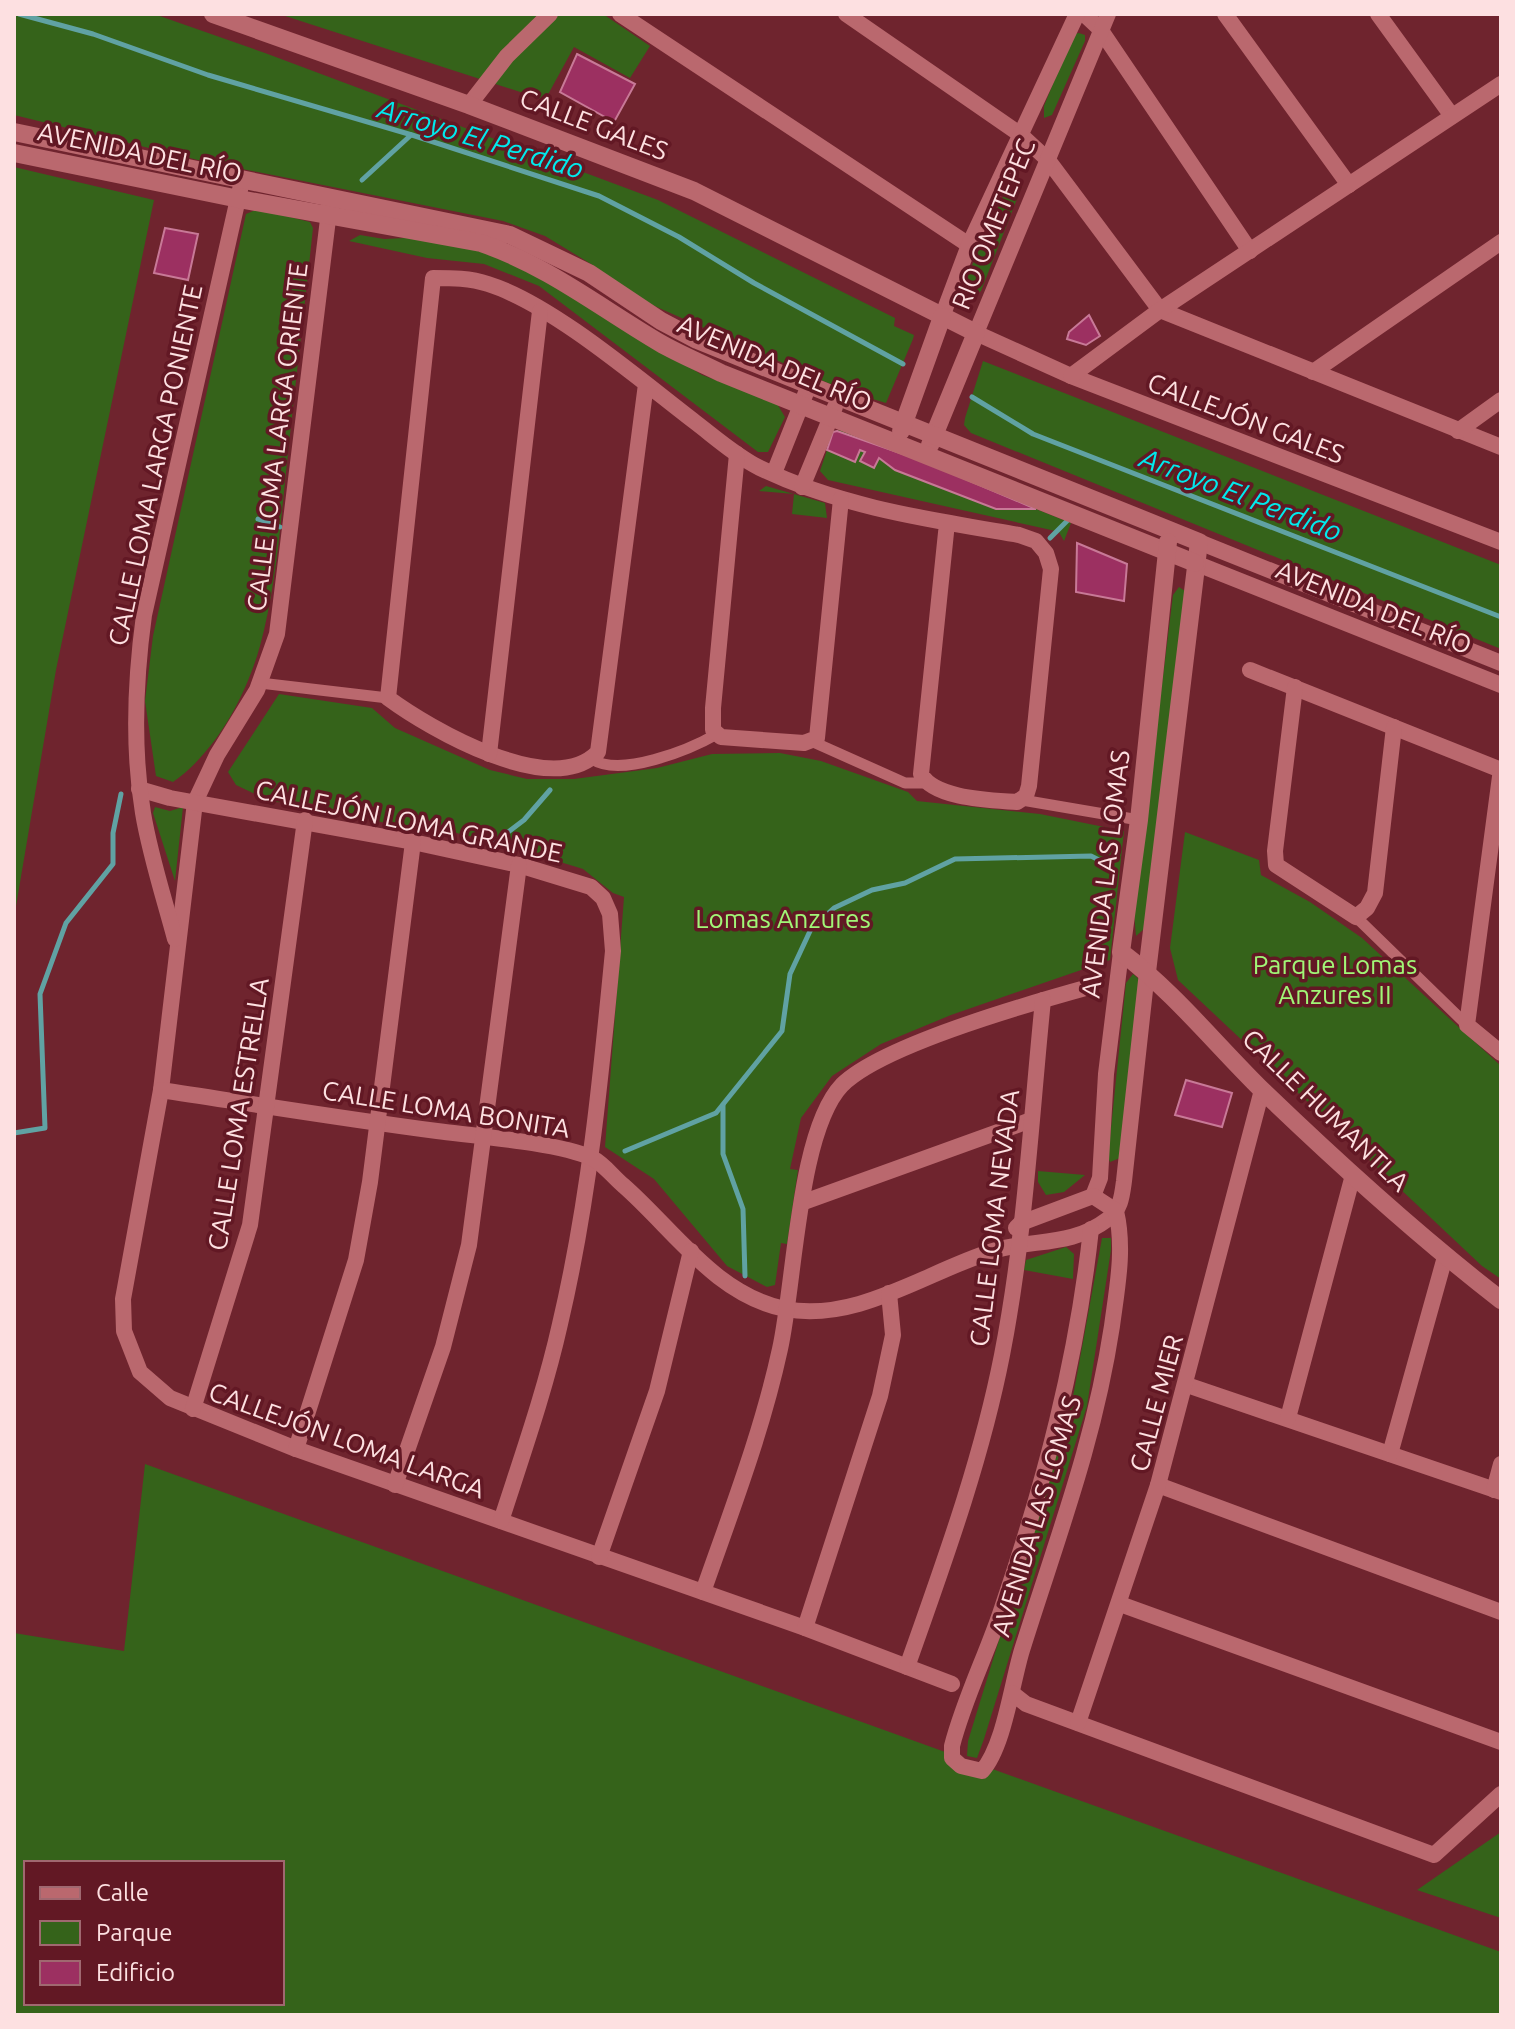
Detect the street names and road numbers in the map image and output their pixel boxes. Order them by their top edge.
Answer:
street label: CALLE GALES [516,83,672,165]
street label: AVENIDA DEL RÍO [35,115,245,188]
street label: RIO OMETEPEC [946,135,1040,313]
street label: CALLE LOMA LARGA ORIENTE [241,261,313,613]
street label: CALLE LOMA LARGA PONIENTE [103,282,207,648]
street label: AVENIDA DEL RÍO [674,308,877,417]
street label: CALLEJÓN GALES [1144,367,1348,469]
street label: AVENIDA DEL RÍO [1272,554,1476,659]
street label: AVENIDA LAS LOMAS [1075,748,1135,1000]
street label: CALLEJÓN LOMA GRANDE [253,774,565,868]
street label: CALLE LOMA ESTRELLA [202,975,274,1253]
street label: CALLE HUMANTLA [1237,1023,1415,1197]
street label: CALLE LOMA BONITA [320,1075,572,1143]
street label: CALLE LOMA NEVADA [964,1088,1024,1348]
street label: CALLE MIER [1124,1331,1188,1475]
street label: CALLEJÓN LOMA LARGA [205,1377,489,1504]
street label: AVENIDA LAS LOMAS [986,1392,1086,1640]

